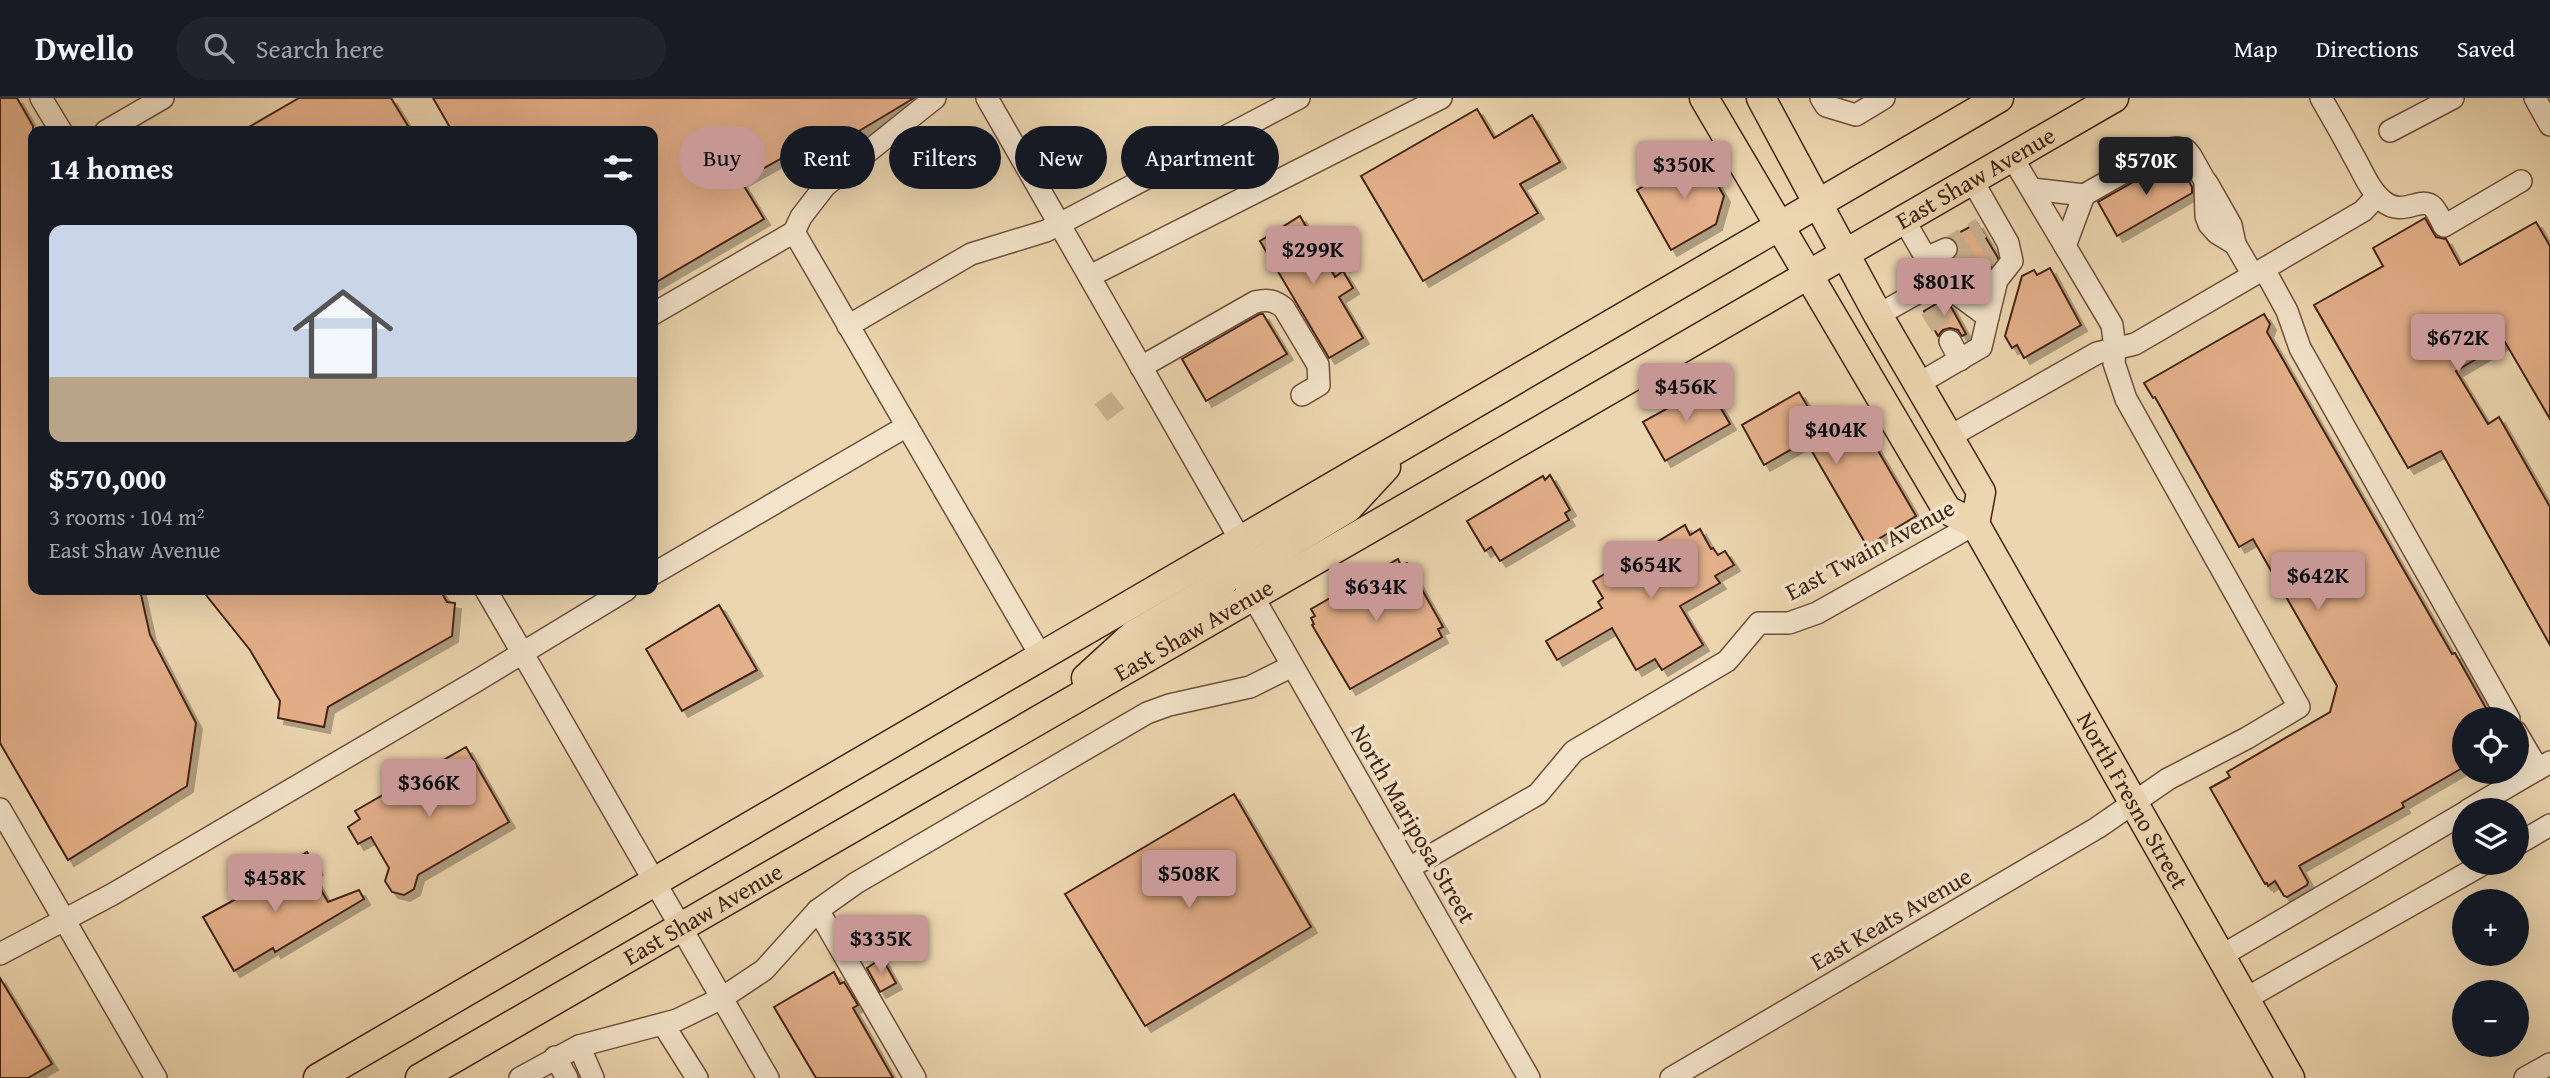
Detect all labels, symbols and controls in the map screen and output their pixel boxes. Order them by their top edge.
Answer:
search box [176,17,666,80]
text: Dwello [35,24,134,72]
icon: search [200,29,238,67]
text: Search here [256,29,384,68]
text: Map [2234,31,2278,66]
text: Directions [2316,31,2419,66]
text: Saved [2457,31,2515,66]
street label: East Shaw Avenue [1889,118,2061,238]
chip: Buy [679,126,766,189]
chip: Rent [780,126,875,189]
chip: Filters [889,126,1001,189]
chip: New [1015,126,1107,189]
chip: Apartment [1121,126,1279,189]
pin: $570K [2097,138,2195,197]
pin: $350K [1635,141,1733,201]
text: $570K [2115,143,2177,176]
text: 14 homes [49,146,174,190]
text: $350K [1653,147,1715,180]
icon: filters [599,149,637,187]
pin: $299K [1264,226,1362,286]
text: $299K [1282,232,1344,265]
pin: $801K [1895,258,1993,318]
text: $801K [1913,264,1975,297]
icon: home [280,271,406,397]
pin: $672K [2409,314,2507,374]
text: $672K [2427,320,2489,353]
pin: $456K [1637,364,1735,423]
text: $456K [1655,369,1717,402]
pin: $404K [1787,406,1885,466]
text: $404K [1805,412,1867,445]
text: $570,000 [49,456,166,500]
street label: East Twain Avenue [1779,490,1961,609]
text: 3 rooms · 104 m² [49,500,204,533]
text: East Shaw Avenue [49,533,221,566]
pin: $654K [1602,542,1700,601]
text: $654K [1620,547,1682,580]
pin: $642K [2269,552,2367,612]
text: $642K [2287,558,2349,591]
pin: $634K [1327,564,1425,623]
text: $634K [1345,569,1407,602]
street label: East Shaw Avenue [1107,570,1280,690]
street label: North Fresno Street [2068,705,2197,896]
map controls [2452,707,2529,1057]
button: locate [2452,707,2529,784]
street label: North Mariposa Street [1342,718,1485,930]
pin: $366K [380,760,478,819]
text: $366K [398,765,460,798]
button: layers [2452,798,2529,875]
pin: $508K [1140,850,1238,910]
pin: $458K [226,854,324,914]
street label: East Shaw Avenue [617,854,789,974]
text: $508K [1158,856,1220,889]
street label: East Keats Avenue [1804,858,1978,979]
text: $458K [244,860,306,893]
button: + [2452,889,2529,966]
pin: $335K [832,916,930,975]
text: $335K [850,921,912,954]
button: − [2452,980,2529,1057]

